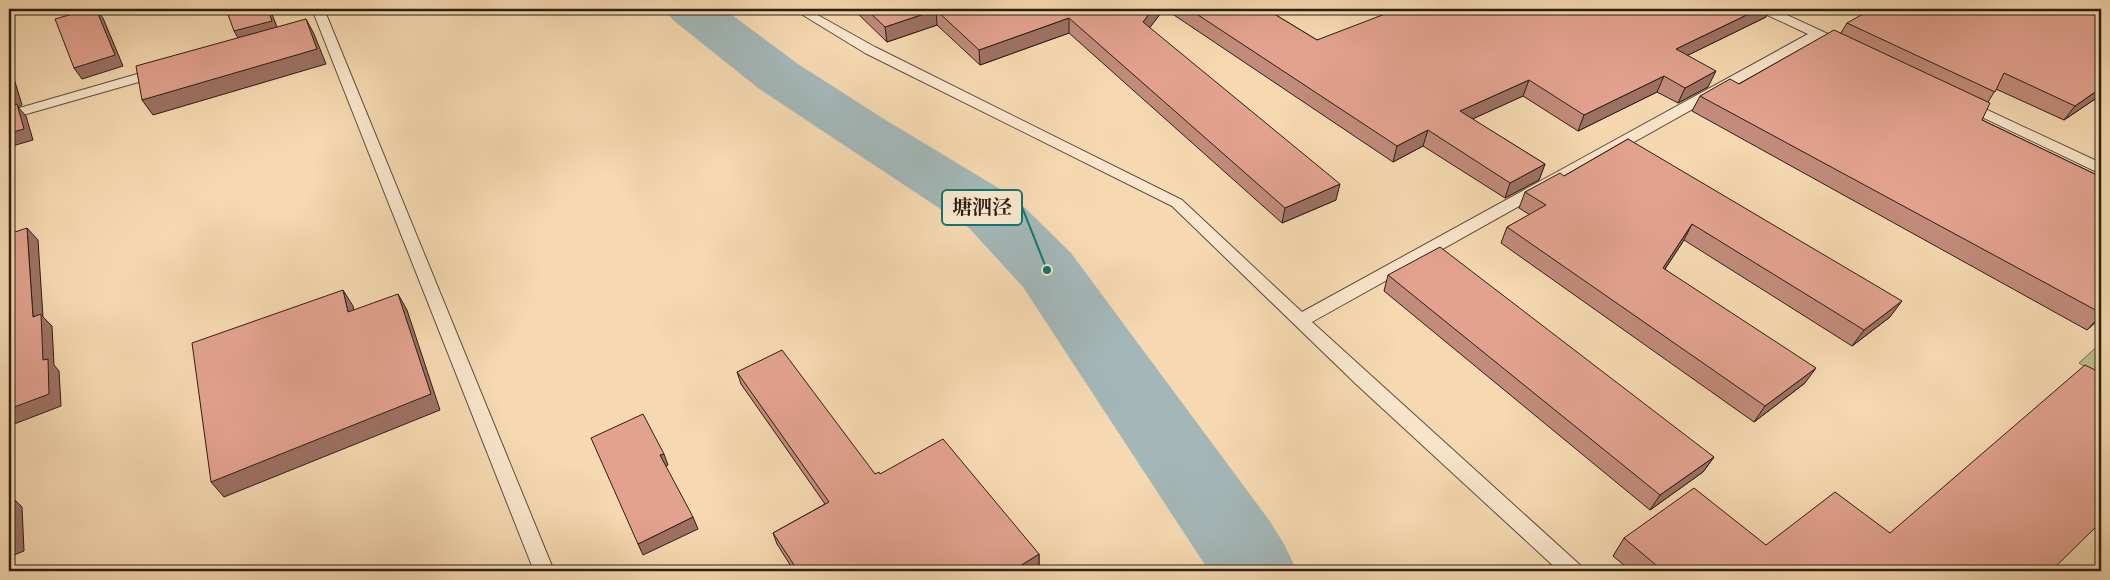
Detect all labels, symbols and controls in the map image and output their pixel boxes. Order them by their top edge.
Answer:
callout: 塘泗泾 [942,190,1022,225]
text: 塘泗泾 [952,195,1012,223]

